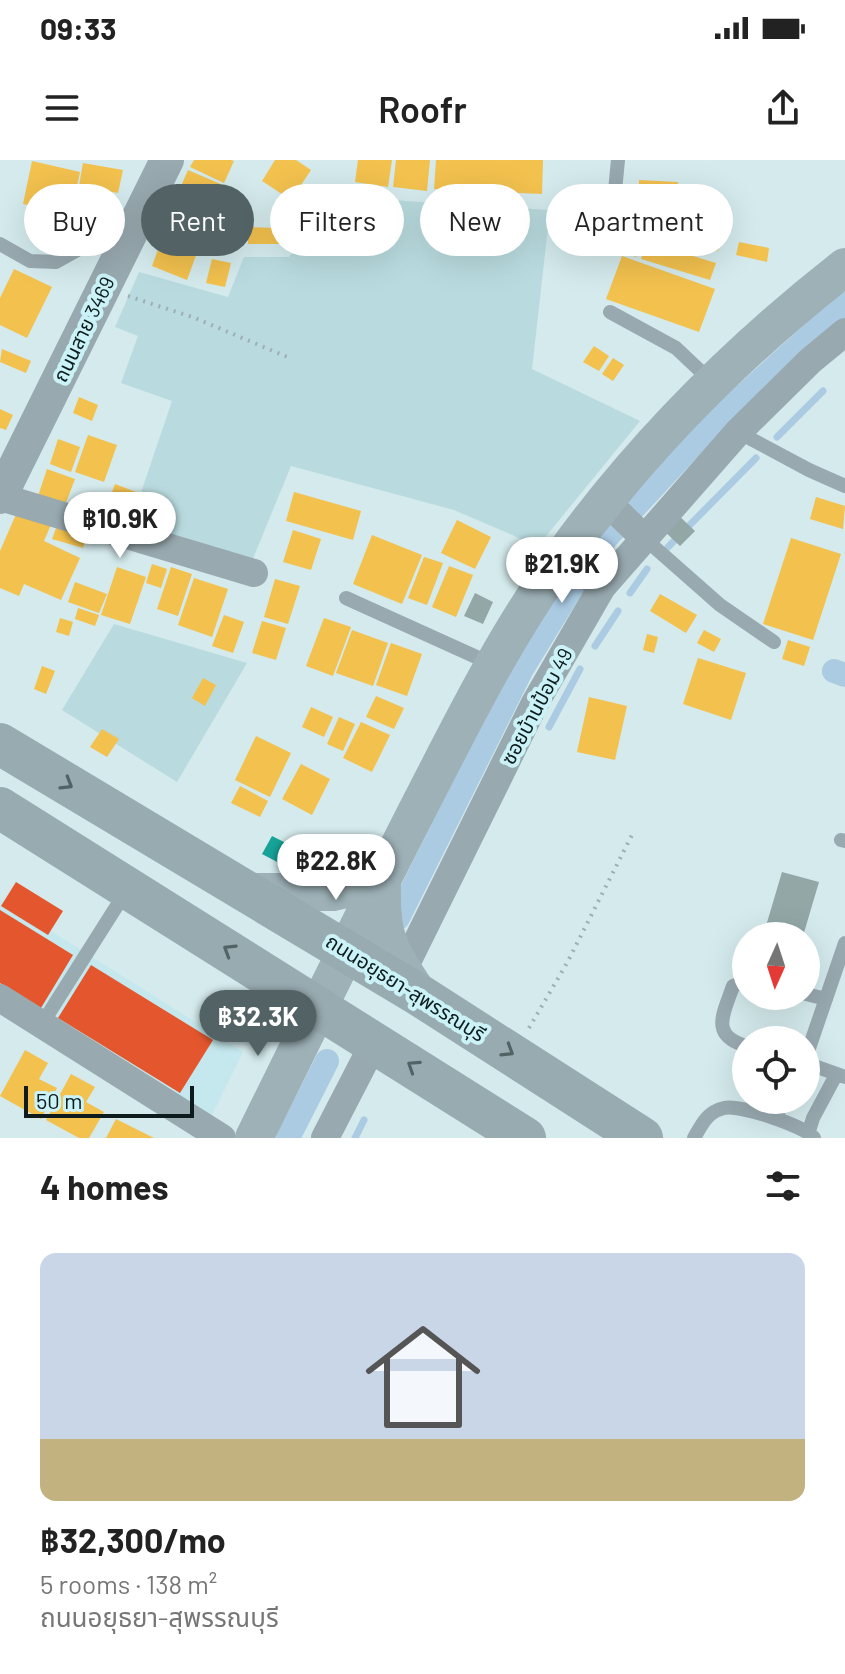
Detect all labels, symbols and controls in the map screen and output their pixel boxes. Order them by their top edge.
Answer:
text: 09:33 [40,10,116,46]
icon: menu [40,86,84,130]
icon: share [761,86,805,130]
text: Roofr [378,87,467,130]
chip: Buy [24,184,125,256]
chip: Rent [141,184,254,256]
chip: Filters [270,184,404,256]
chip: New [420,184,530,256]
chip: Apartment [546,184,733,256]
street label: ถนนสาย 3469 [47,272,119,386]
pin: ฿10.9K [55,492,185,560]
text: ฿10.9K [82,502,158,533]
pin: ฿21.9K [497,537,627,605]
text: ฿21.9K [524,547,600,578]
street label: ซอยบ้านป้อม 49 [495,644,577,768]
one-way arrow [58,774,73,790]
pin: ฿22.8K [271,834,401,902]
text: ฿22.8K [295,844,377,875]
north arrow [732,922,820,1010]
map controls [732,922,820,1114]
street label: ถนนอยุธยา-สุพรรณบุรี [321,928,490,1047]
one-way arrow [223,944,238,959]
pin: ฿32.3K [193,990,323,1058]
text: ฿32.3K [217,1000,299,1031]
button: locate [732,1026,820,1114]
one-way arrow [500,1041,514,1056]
one-way arrow [407,1060,421,1075]
scale bar [24,1082,194,1118]
text: 50 m [36,1087,82,1113]
icon: filters [761,1164,805,1208]
text: 4 homes [40,1166,169,1207]
icon: home [351,1305,495,1449]
text: ฿32,300/mo [40,1519,226,1560]
text: 5 rooms · 138 m² [40,1568,217,1599]
text: ถนนอยุธยา-สุพรรณบุรี [40,1601,279,1632]

